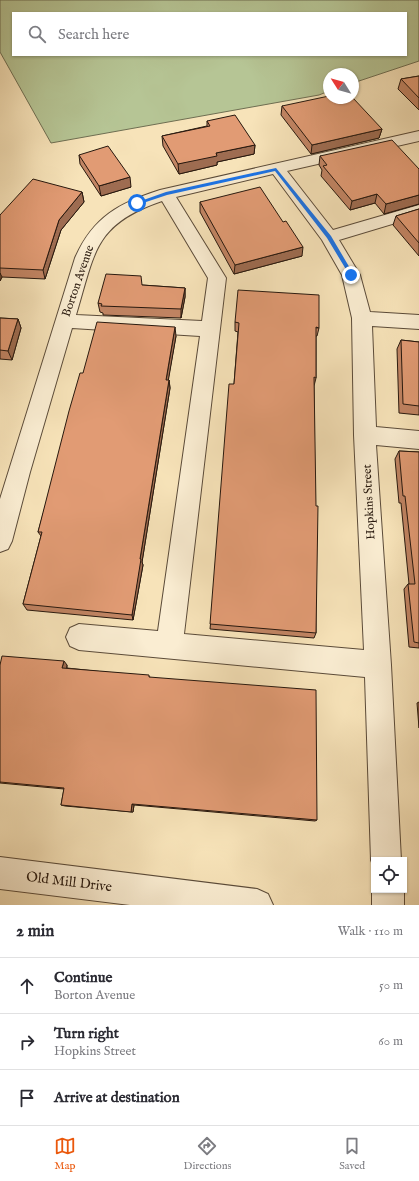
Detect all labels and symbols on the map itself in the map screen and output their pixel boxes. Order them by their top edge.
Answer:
north arrow [323,68,359,104]
route start [128,194,146,212]
street label: Borton Avenue [59,243,97,319]
route end [342,266,360,284]
street label: Hopkins Street [360,464,379,540]
street label: Old Mill Drive [25,868,113,896]

